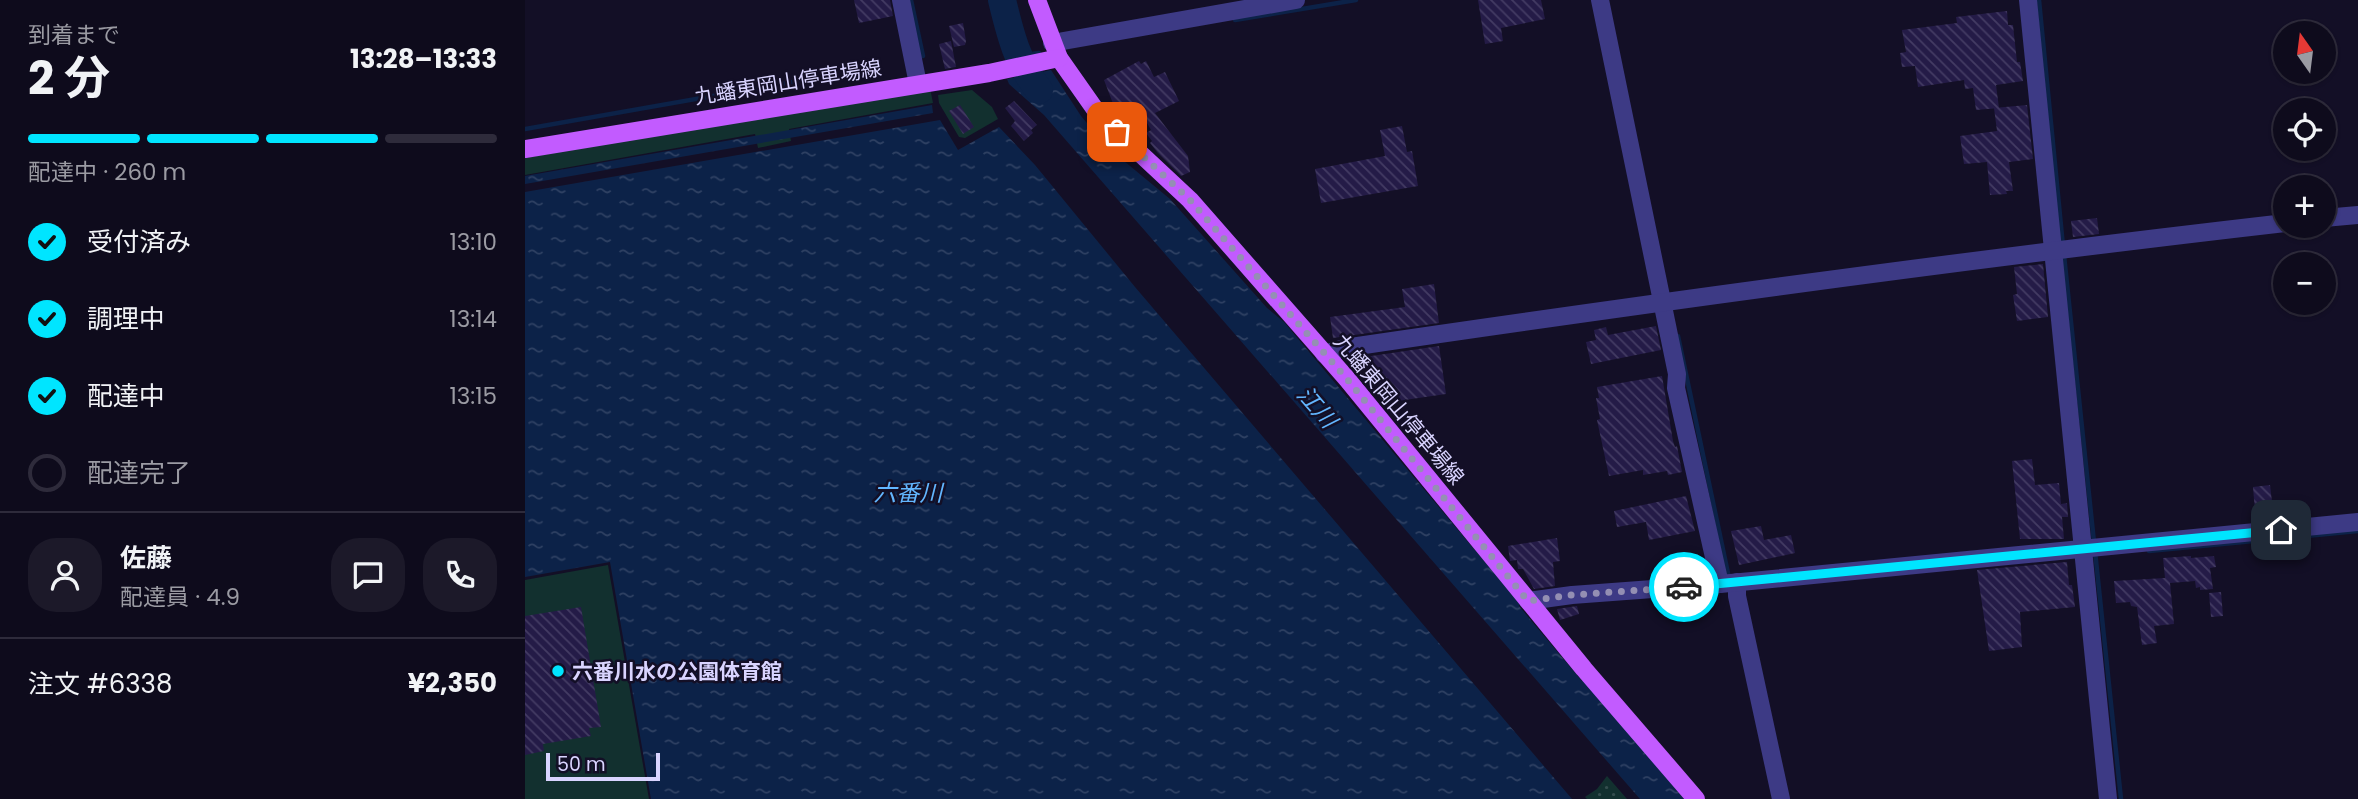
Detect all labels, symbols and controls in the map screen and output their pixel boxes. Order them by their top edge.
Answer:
text: 到着まで [28,19,120,51]
north arrow [2273,21,2336,84]
map controls [2273,21,2336,315]
text: 13:28–13:33 [350,41,497,77]
text: 2 分 [28,46,110,110]
street label: 九蟠東岡山停車場線 [692,53,884,111]
button: locate [2273,98,2336,161]
pin [1087,102,1147,162]
icon: bag [1098,113,1136,151]
text: 配達中 · 260 m [28,156,186,188]
button: + [2273,175,2336,238]
icon: check [28,223,66,261]
text: 受付済み [87,224,191,260]
text: 13:10 [449,226,497,258]
button: − [2273,252,2336,315]
icon: check [28,300,66,338]
text: 調理中 [87,301,165,337]
text: 13:14 [449,303,497,335]
street label: 九蟠東岡山停車場線 [1327,327,1471,491]
icon: check [28,377,66,415]
text: 配達中 [87,378,165,414]
water label: 江川 [1290,379,1346,437]
text: 13:15 [449,380,497,412]
text: 配達完了 [87,455,191,491]
water label: 六番川 [874,477,946,509]
pin [2251,500,2311,560]
icon: home [2262,511,2300,549]
button: person [28,538,102,612]
button: chat [331,538,405,612]
button: phone [423,538,497,612]
text: 佐藤 [120,540,172,576]
courier [1649,552,1719,622]
icon: car [1665,568,1703,606]
text: 配達員 · 4.9 [120,581,240,613]
place label: 六番川水の公園体育館 [572,657,782,686]
marker: 六番川水の公園体育館 [550,663,566,679]
text: ¥2,350 [408,665,497,701]
text: 注文 #6338 [28,666,172,702]
scale bar [546,750,660,782]
text: 50 m [557,751,606,778]

